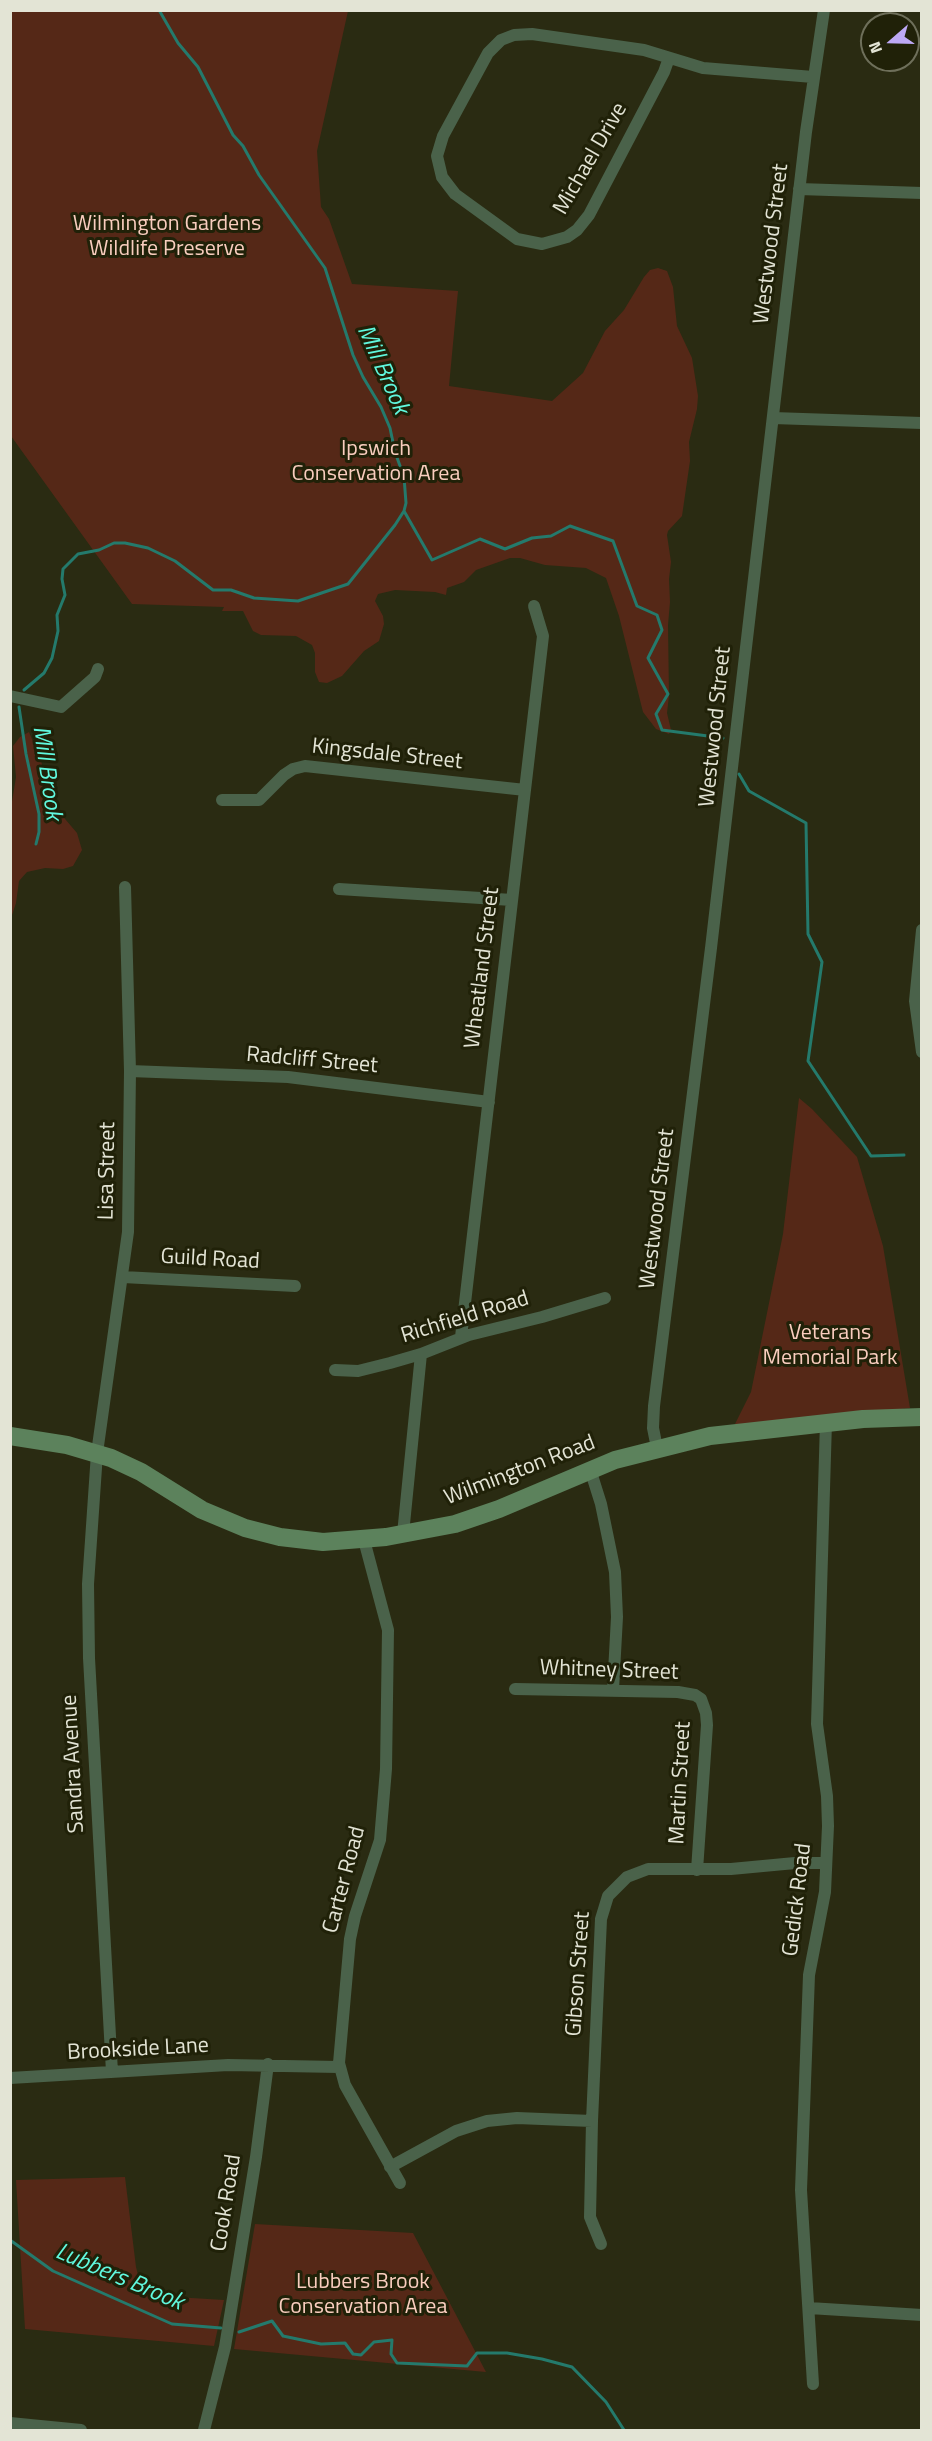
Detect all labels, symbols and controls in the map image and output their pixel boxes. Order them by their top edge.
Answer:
north arrow [860,12,920,72]
text: N [862,38,888,57]
street label: Michael Drive [548,98,634,220]
street label: Westwood Street [749,162,795,326]
park label: Wilmington Gardens Wildlife Preserve [73,212,261,264]
water label: Mill Brook [350,321,414,419]
park label: Ipswich Conservation Area [291,437,461,488]
street label: Westwood Street [694,645,738,809]
water label: Mill Brook [25,724,67,822]
street label: Kingsdale Street [310,734,464,776]
street label: Wheatland Street [460,886,506,1050]
street label: Radcliff Street [245,1042,379,1080]
street label: Lisa Street [94,1122,122,1220]
street label: Westwood Street [635,1127,681,1291]
street label: Guild Road [160,1244,260,1276]
street label: Richfield Road [398,1286,532,1350]
park label: Veterans Memorial Park [763,1321,897,1372]
street label: Wilmington Road [441,1430,599,1512]
street label: Whitney Street [539,1655,679,1687]
street label: Sandra Avenue [57,1694,91,1834]
street label: Martin Street [665,1721,697,1845]
street label: Carter Road [318,1824,372,1936]
street label: Gedick Road [778,1842,818,1958]
street label: Gibson Street [561,1911,597,2037]
street label: Brookside Lane [66,2033,210,2067]
street label: Cook Road [206,2153,248,2253]
water label: Lubbers Brook [51,2238,187,2318]
park label: Lubbers Brook Conservation Area [278,2270,448,2322]

